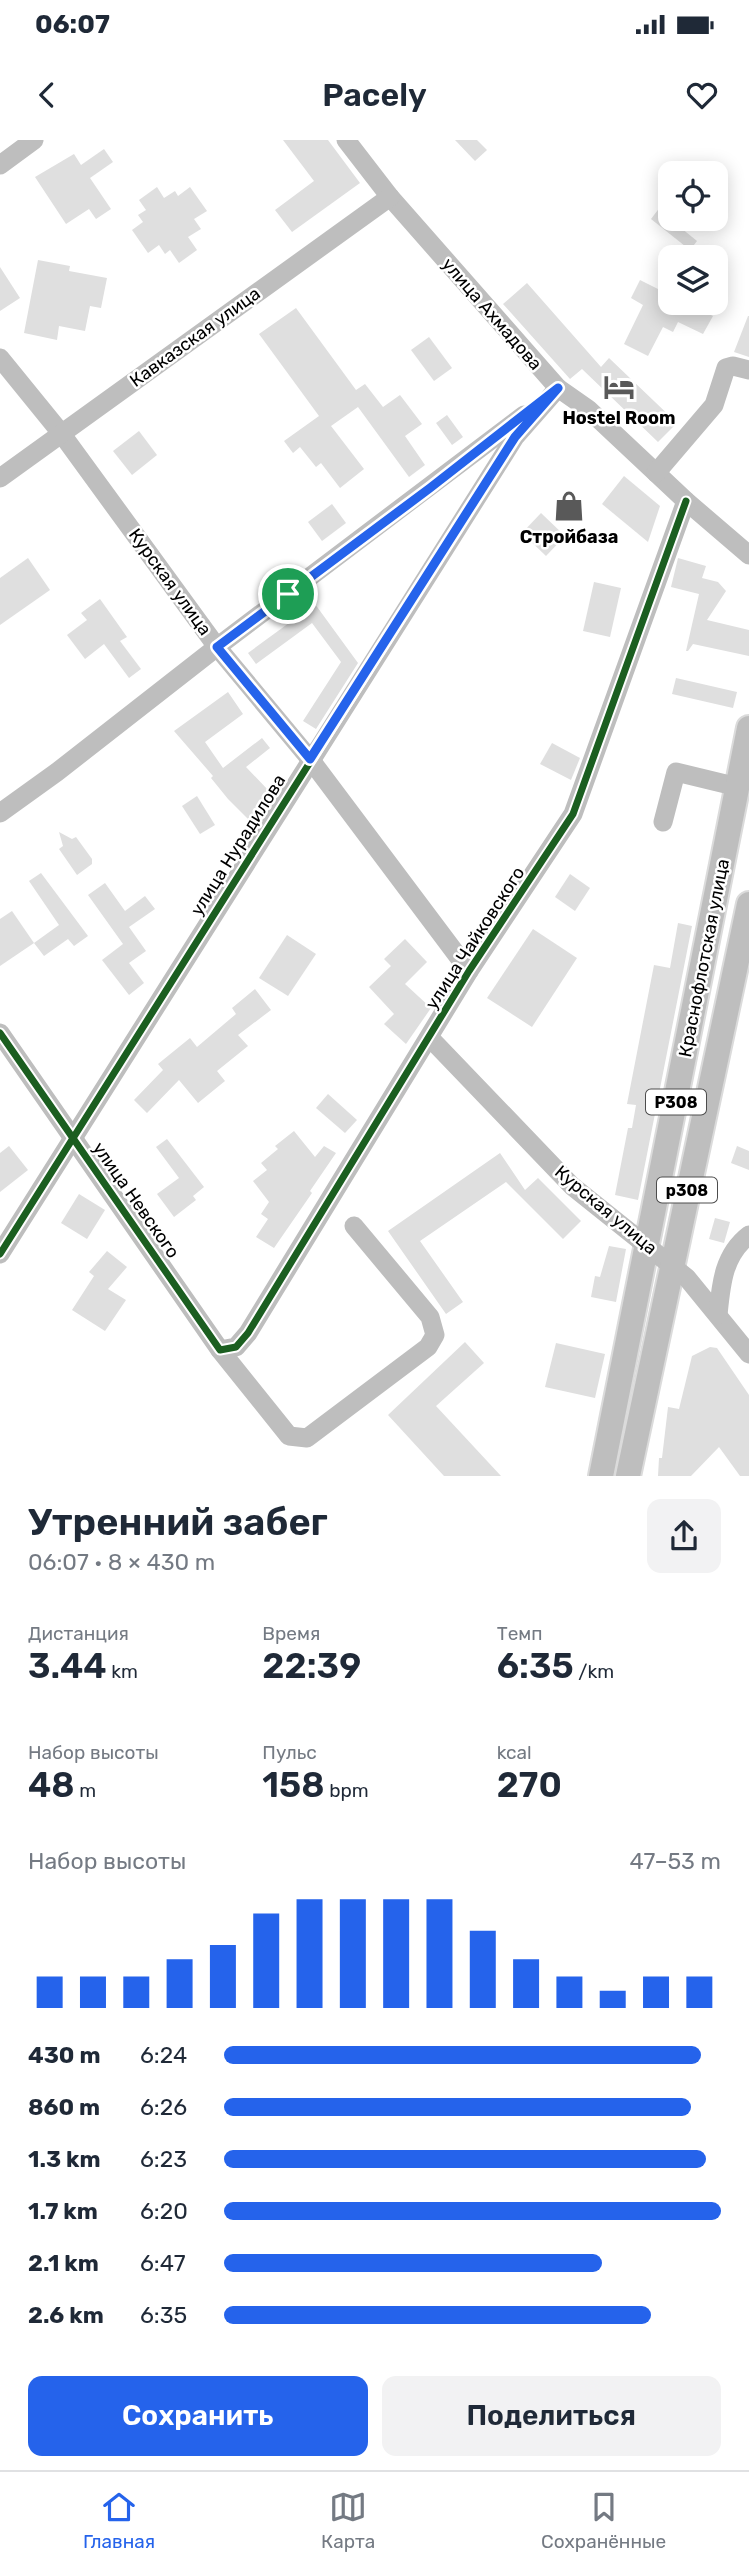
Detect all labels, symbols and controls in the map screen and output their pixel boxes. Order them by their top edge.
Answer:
text: 06:07 [35,9,110,40]
icon: back [28,76,66,114]
text: Pacely [322,76,427,114]
icon: heart [683,76,721,114]
map controls [658,161,728,315]
button: locate [658,161,728,231]
button: layers [658,245,728,315]
street label: улица Ахмадова [437,253,547,375]
street label: Кавказская улица [125,282,265,392]
hotel icon: Hostel Room [602,370,636,404]
place label: Hostel Room [562,407,676,429]
shop icon: Стройбаза [552,489,586,523]
street label: Курская улица [124,524,216,640]
place label: Стройбаза [520,526,618,548]
pin [258,564,318,624]
icon: arrive [269,575,307,613]
street label: улица Нурадилова [186,770,290,920]
street label: Краснофлотская улица [674,857,734,1059]
street label: улица Чайковского [421,862,529,1014]
road number: P308 [646,1090,706,1114]
street label: улица Невского [88,1138,184,1262]
street label: Курская улица [550,1161,662,1259]
road number: p308 [657,1178,717,1202]
text: Утренний забег [28,1499,328,1545]
button: share [647,1499,721,1573]
text: 06:07 · 8 × 430 m [28,1548,215,1576]
text: Дистанция [28,1622,129,1645]
text: Время [262,1622,320,1645]
text: Темп [497,1622,543,1645]
text: 3.44 [28,1645,107,1687]
text: 22:39 [262,1645,361,1687]
text: 6:35 [497,1645,574,1687]
text: km [107,1660,138,1683]
text: /km [574,1660,614,1683]
text: Набор высоты [28,1741,159,1764]
text: Пульс [262,1741,317,1764]
text: kcal [497,1741,532,1764]
text: 48 [28,1764,75,1806]
text: 158 [262,1764,325,1806]
text: 270 [497,1764,562,1806]
text: m [75,1779,96,1802]
text: bpm [325,1779,369,1802]
text: Набор высоты [28,1847,186,1875]
text: 47–53 m [630,1847,721,1875]
text: 430 m [28,2041,100,2069]
text: 6:24 [140,2041,187,2069]
text: 860 m [28,2093,100,2121]
text: 6:26 [140,2093,187,2121]
text: 1.3 km [28,2145,101,2173]
text: 6:23 [140,2145,187,2173]
text: 1.7 km [28,2197,98,2225]
text: 6:20 [140,2197,188,2225]
text: 2.1 km [28,2249,99,2277]
text: 6:47 [140,2249,185,2277]
text: 2.6 km [28,2301,104,2329]
text: 6:35 [140,2301,187,2329]
button: Сохранить [28,2376,368,2456]
button: Поделиться [382,2376,721,2456]
tab: Главная [83,2488,155,2553]
tab: Карта [321,2488,375,2553]
tab: Сохранённые [541,2488,666,2553]

